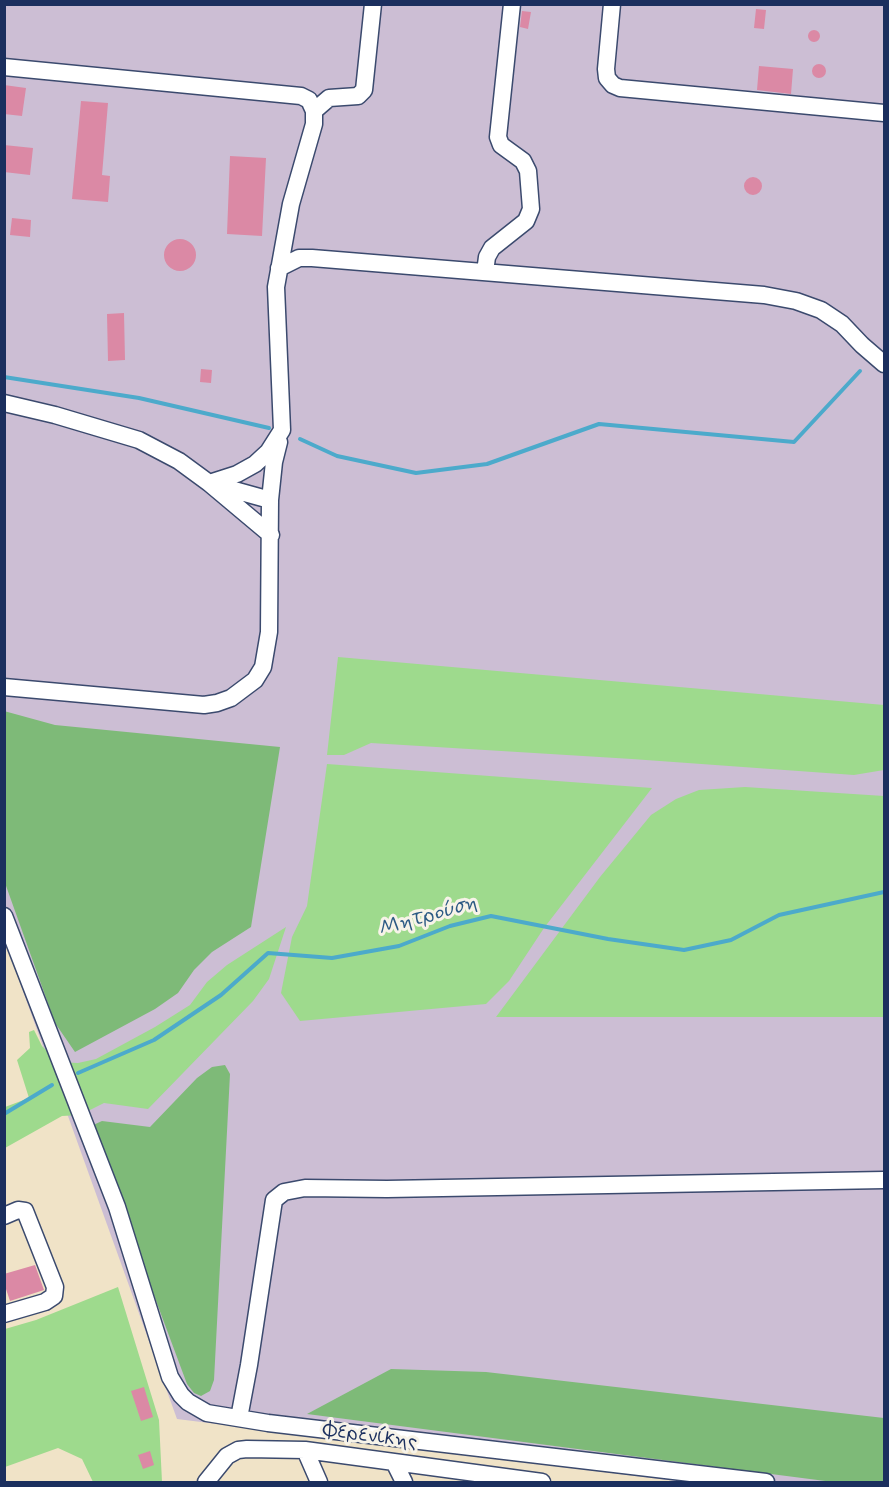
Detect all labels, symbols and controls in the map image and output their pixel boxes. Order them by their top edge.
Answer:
water label: Μητρούση [375,890,481,944]
street label: Φερενίκης [321,1418,419,1456]

